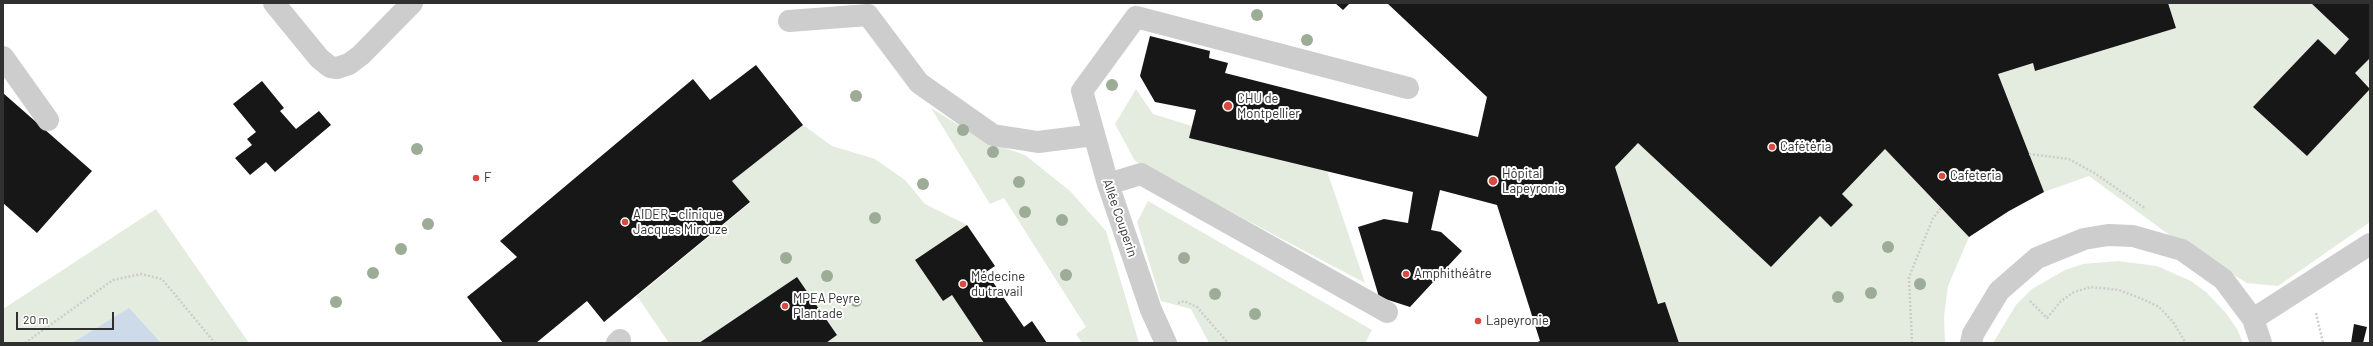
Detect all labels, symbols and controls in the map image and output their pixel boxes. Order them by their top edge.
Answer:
place label: CHU de Montpellier [1237,91,1300,122]
marker: CHU de Montpellier [1222,100,1234,112]
place label: Cafétéria [1780,139,1831,155]
marker: Cafétéria [1767,142,1777,152]
place label: Hôpital Lapeyronie [1502,166,1565,197]
place label: Cafeteria [1950,168,2001,184]
place label: F [484,170,491,186]
marker: Cafeteria [1937,171,1947,181]
marker: F [471,173,481,183]
marker: Hôpital Lapeyronie [1487,175,1499,187]
street label: Allée Couperin [1099,177,1141,259]
place label: AIDER - clinique Jacques Mirouze [633,207,728,238]
marker: AIDER - clinique Jacques Mirouze [620,217,630,227]
place label: Amphithéâtre [1414,266,1492,282]
place label: Médecine du travail [971,269,1025,300]
marker: Amphithéâtre [1401,269,1411,279]
marker: Médecine du travail [958,279,968,289]
place label: MPEA Peyre Plantade [793,291,860,322]
marker: MPEA Peyre Plantade [780,301,790,311]
scale bar [18,304,116,330]
text: 20 m [23,312,49,326]
place label: Lapeyronie [1486,313,1549,329]
marker: Lapeyronie [1473,316,1483,326]

